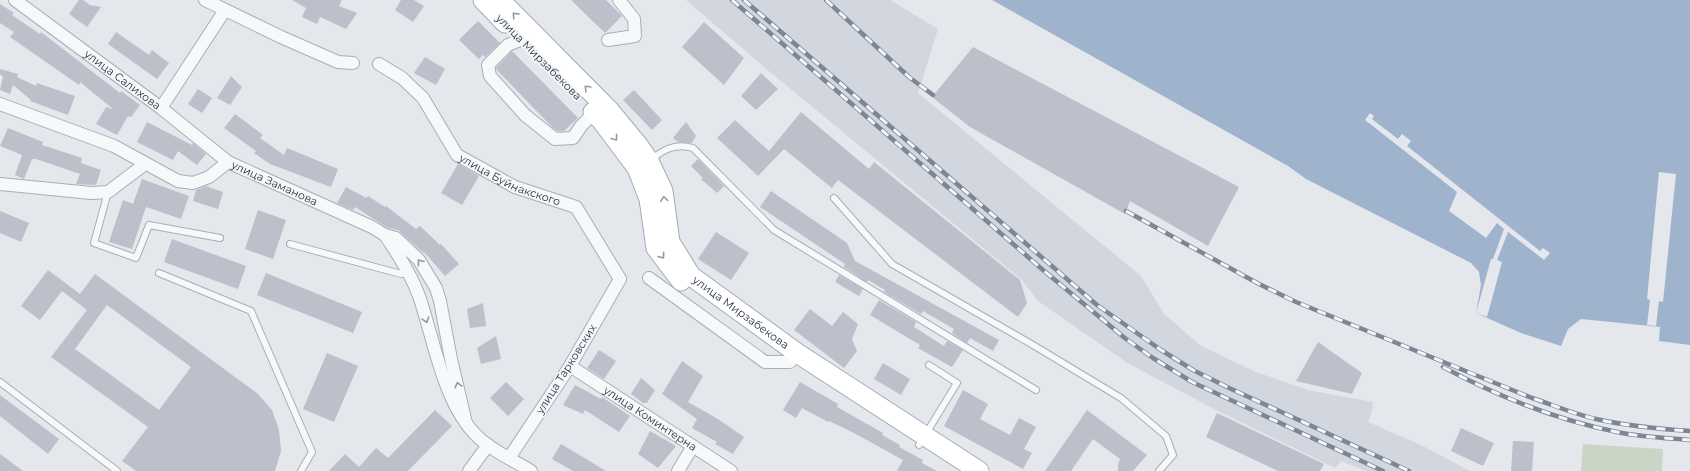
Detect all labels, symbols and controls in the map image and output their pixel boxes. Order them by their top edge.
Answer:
street label: улица Мирзабекова [492,10,585,103]
one-way arrow [512,12,519,20]
street label: улица Салихова [81,46,164,113]
one-way arrow [584,85,592,93]
one-way arrow [610,134,617,141]
street label: улица Буйнакского [456,150,562,208]
street label: улица Заманова [228,157,320,209]
one-way arrow [660,196,669,202]
one-way arrow [658,252,665,259]
one-way arrow [418,260,425,267]
street label: улица Мирзабекова [689,272,792,352]
one-way arrow [421,316,430,323]
street label: улица Тарковских [532,321,599,417]
one-way arrow [454,382,463,389]
street label: улица Коминтерна [600,382,700,454]

